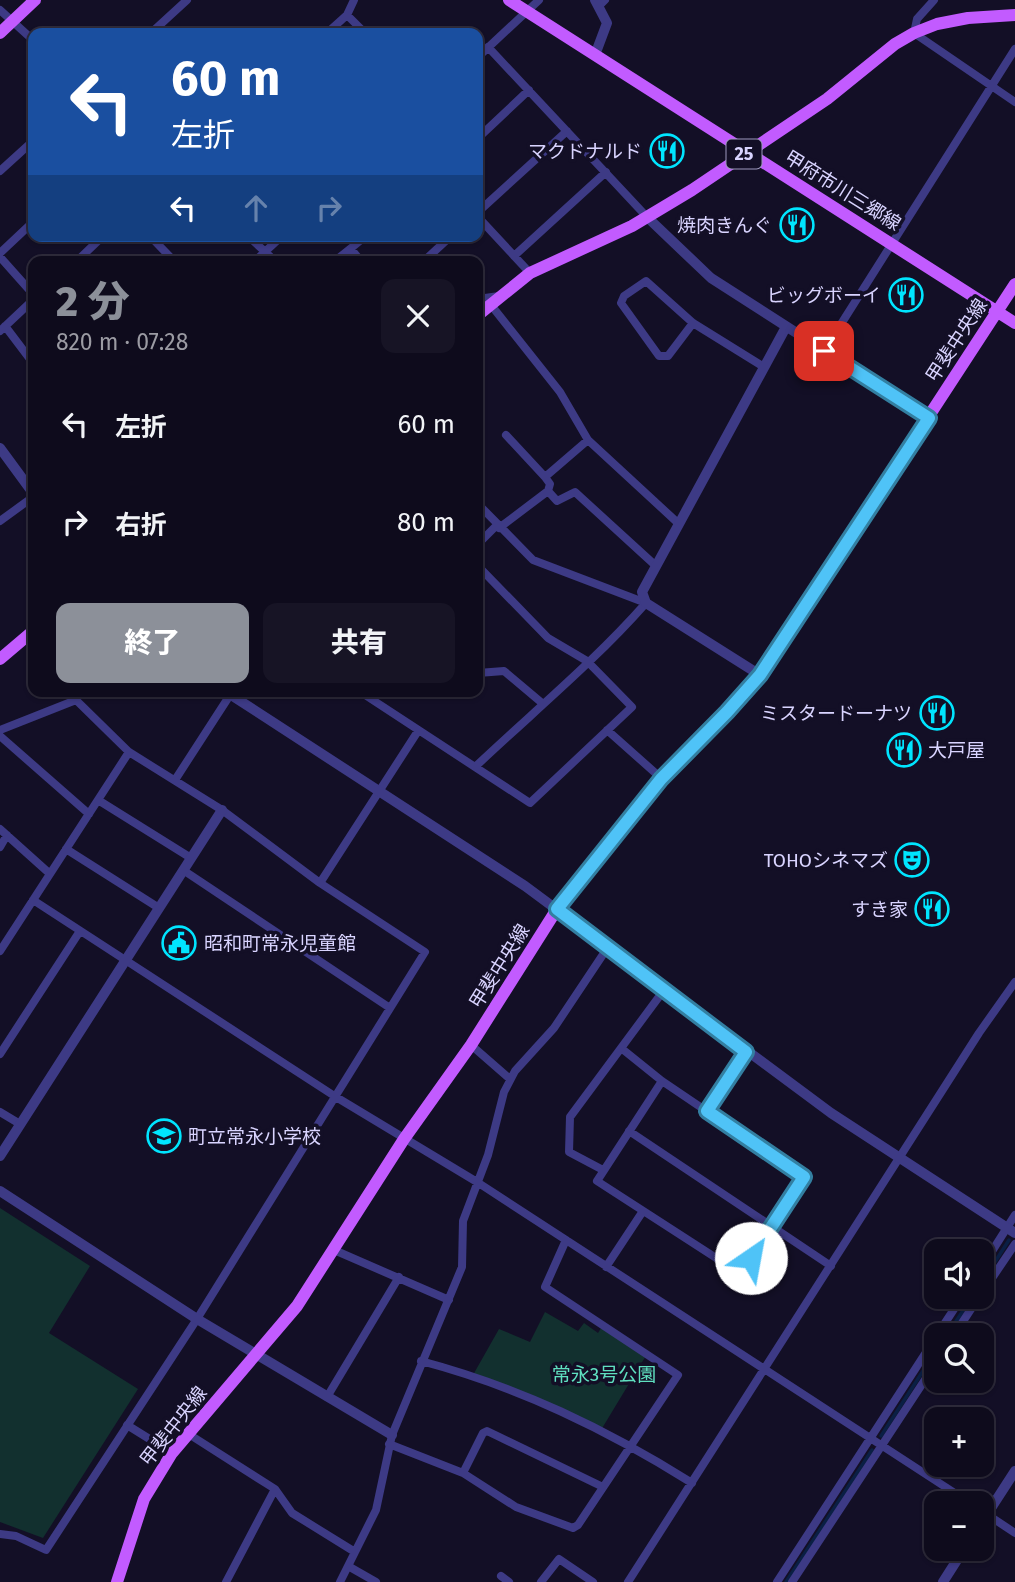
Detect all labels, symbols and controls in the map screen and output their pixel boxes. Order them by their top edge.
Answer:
text: 60 m [171,49,280,108]
icon: left [56,56,147,147]
text: 左折 [171,116,235,154]
restaurant icon: マクドナルド [648,132,686,170]
place label: マクドナルド [528,140,642,163]
road number: 25 [726,140,762,168]
street label: 甲府市川三郷線 [780,145,905,235]
icon: left [164,189,202,227]
icon: ahead [237,189,275,227]
icon: right [310,189,348,227]
restaurant icon: 焼肉きんぐ [778,206,816,244]
place label: 焼肉きんぐ [677,214,772,237]
restaurant icon: ビッグボーイ [887,276,925,314]
text: 2 分 [56,277,130,327]
button: close [381,279,455,353]
place label: ビッグボーイ [767,284,881,307]
street label: 甲斐中央線 [921,294,992,386]
pin [794,321,854,381]
text: 820 m · 07:28 [56,328,188,356]
icon: arrive [805,332,843,370]
icon: left [56,405,94,443]
text: 60 m [397,409,455,440]
text: 左折 [115,412,167,443]
icon: right [56,503,94,541]
text: 80 m [397,507,455,538]
text: 右折 [115,510,167,541]
button: 終了 [56,603,249,683]
button: 共有 [263,603,455,683]
restaurant icon: ミスタードーナツ [918,694,956,732]
place label: ミスタードーナツ [760,702,912,725]
restaurant icon: 大戸屋 [885,731,923,769]
place label: 大戸屋 [928,739,985,762]
theatre icon: TOHOシネマズ [893,841,931,879]
place label: TOHOシネマズ [764,849,888,872]
restaurant icon: すき家 [913,890,951,928]
place label: すき家 [851,898,908,921]
street label: 甲斐中央線 [464,920,534,1013]
public building icon: 昭和町常永児童館 [160,924,198,962]
place label: 昭和町常永児童館 [204,932,356,955]
school or university icon: 町立常永小学校 [145,1117,183,1155]
place label: 町立常永小学校 [188,1125,321,1148]
position arrow [714,1221,788,1295]
map controls [924,1239,994,1561]
button: sound [924,1239,994,1309]
button: search [924,1323,994,1393]
park label: 常永3号公園 [552,1363,656,1386]
street label: 甲斐中央線 [135,1382,212,1471]
button: + [924,1407,994,1477]
button: − [924,1491,994,1561]

